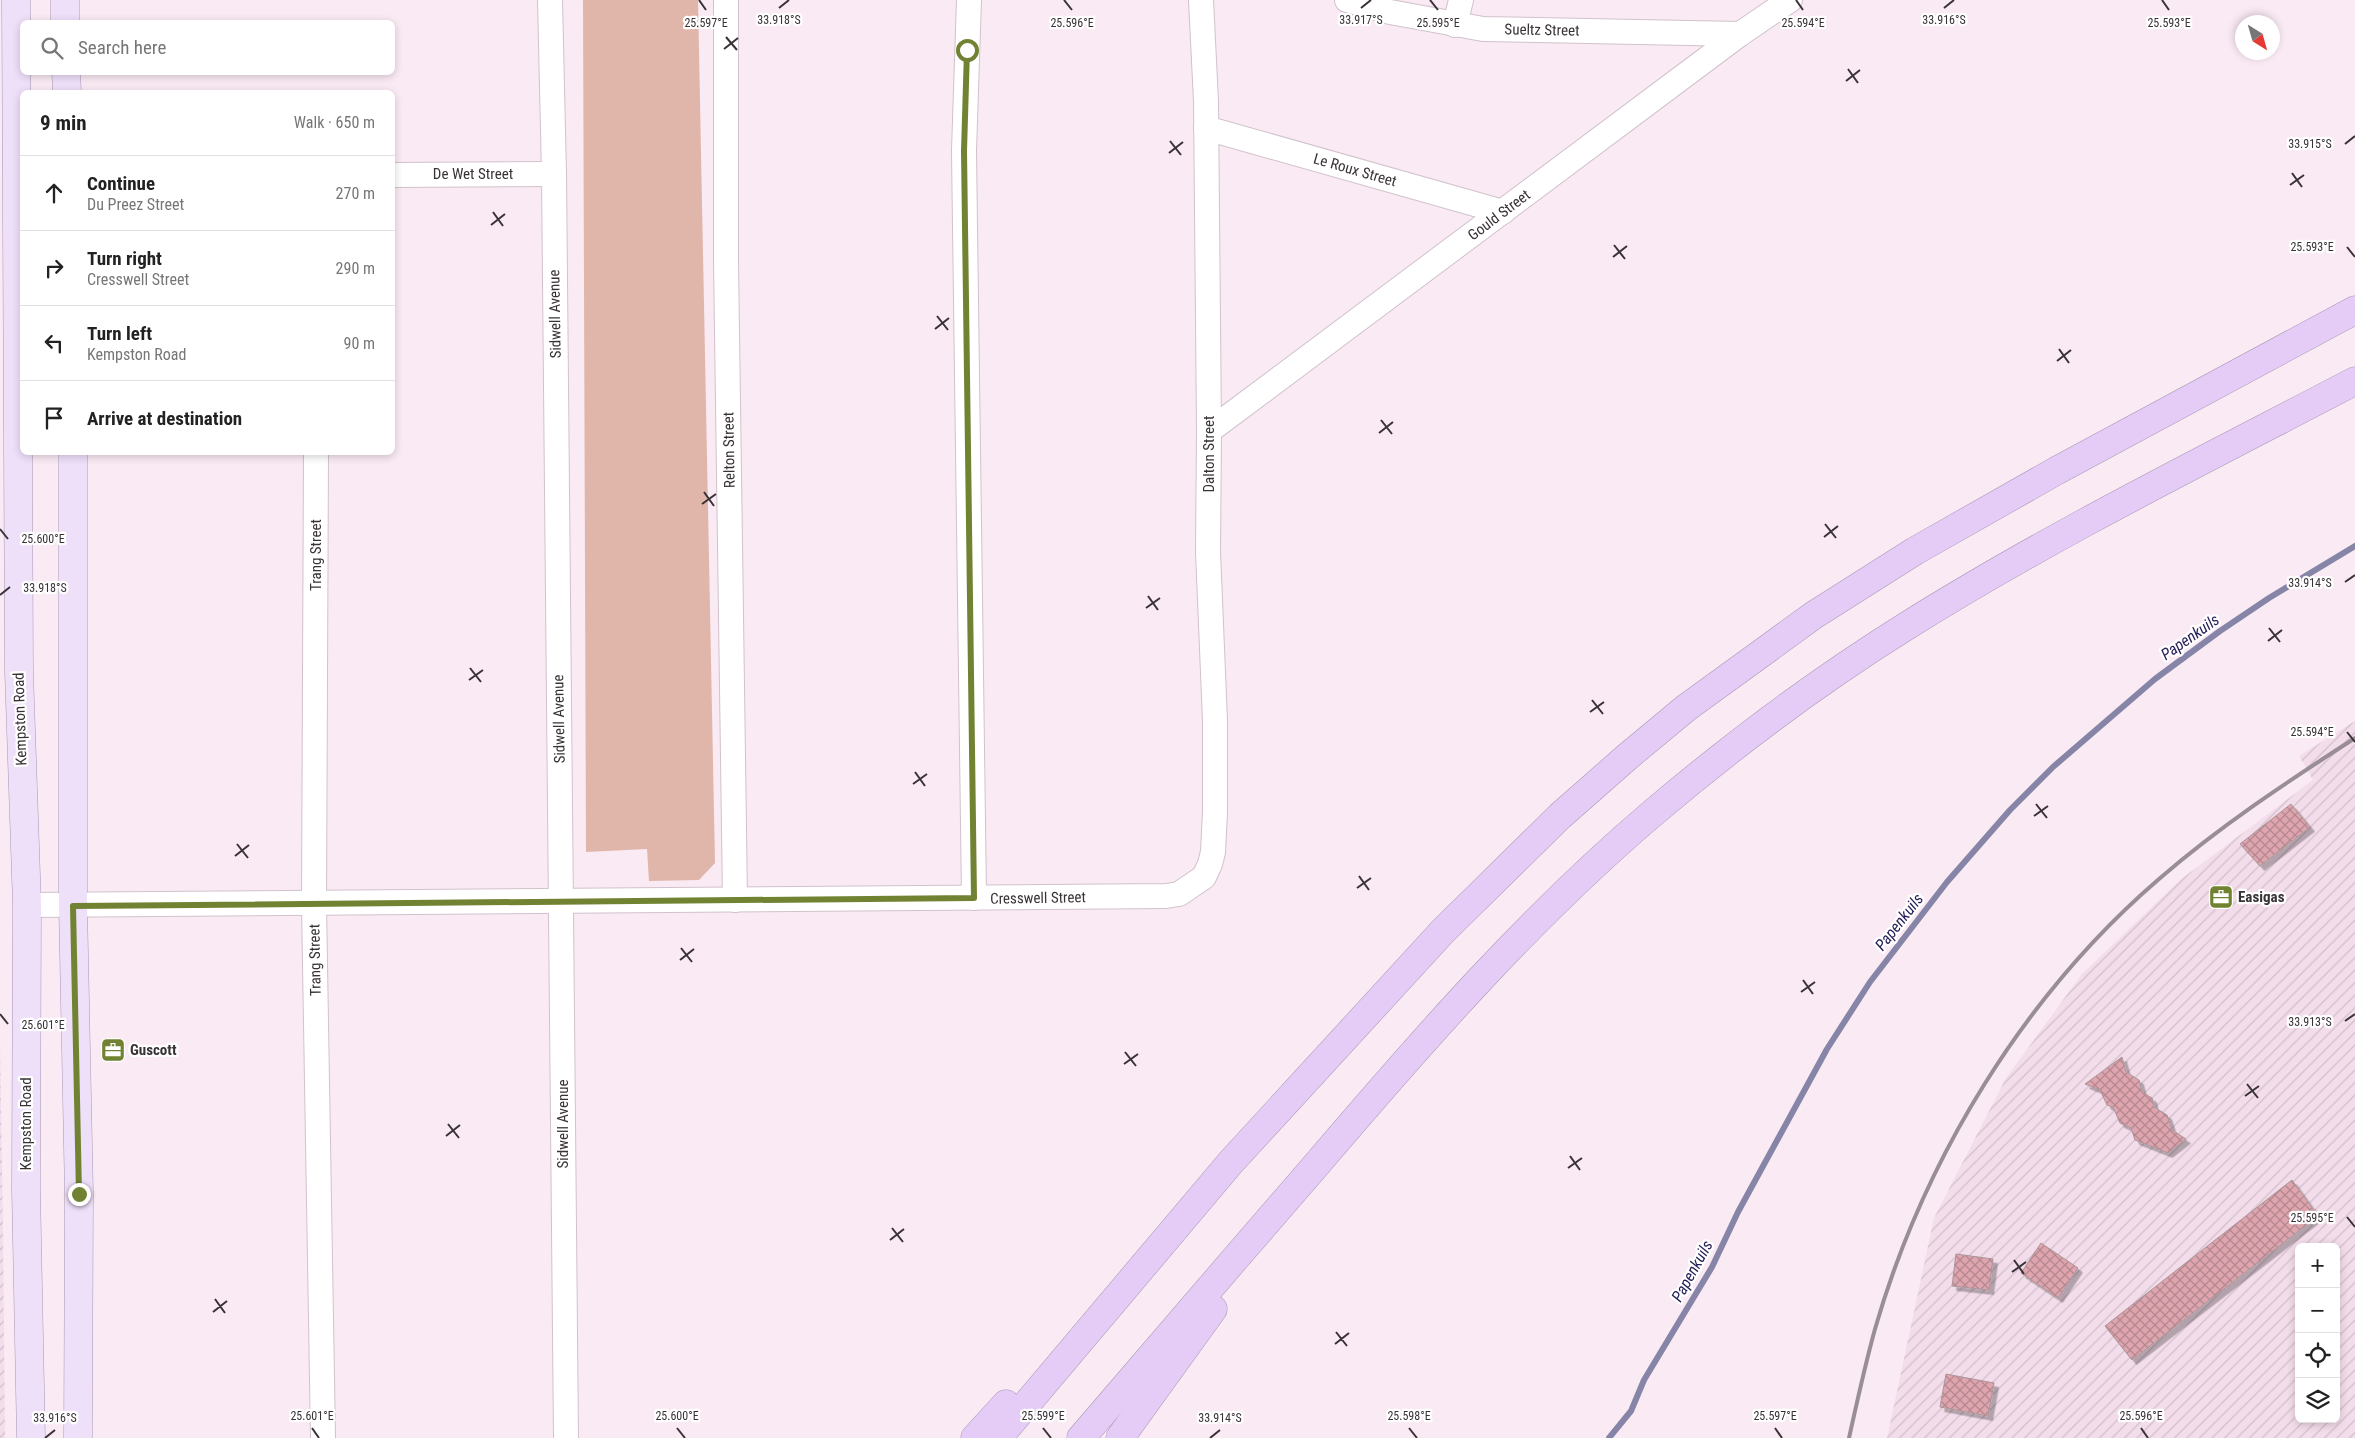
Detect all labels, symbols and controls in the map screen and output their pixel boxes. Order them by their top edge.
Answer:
text: 33.918°S [757,13,801,27]
text: 33.917°S [1339,13,1383,27]
text: 33.916°S [1922,13,1966,27]
north arrow [2235,15,2280,60]
text: 25.597°E [684,16,728,30]
text: 25.596°E [1050,16,1094,30]
text: 25.595°E [1416,16,1460,30]
text: 25.594°E [1781,16,1825,30]
text: 25.593°E [2147,16,2191,30]
search box [20,20,395,75]
street label: Sueltz Street [1504,20,1580,40]
icon: search [38,34,66,62]
text: Search here [78,36,166,59]
route start [956,39,979,62]
text: 9 min [40,111,87,135]
text: Walk · 650 m [294,113,375,132]
text: 33.915°S [2288,137,2332,151]
street label: Le Roux Street [1311,150,1399,190]
street label: De Wet Street [433,165,513,183]
text: Continue [87,172,155,195]
icon: ahead [40,179,68,207]
text: 270 m [336,184,375,203]
street label: Gould Street [1464,186,1534,244]
text: Du Preez Street [87,195,184,214]
text: 25.593°E [2290,240,2334,254]
text: Turn right [87,247,162,270]
icon: right [40,254,68,282]
text: 290 m [336,259,375,278]
street label: Sidwell Avenue [545,269,565,359]
text: Cresswell Street [87,270,189,289]
text: Turn left [87,322,152,345]
icon: left [40,329,68,357]
text: 90 m [343,334,375,353]
text: Kempston Road [87,345,186,364]
icon: arrive [40,404,68,432]
text: Arrive at destination [87,407,242,430]
street label: Relton Street [719,412,739,488]
street label: Dalton Street [1200,416,1218,492]
street label: Trang Street [307,519,325,591]
text: 25.600°E [21,532,65,546]
text: 33.914°S [2288,576,2332,590]
text: 33.918°S [23,581,67,595]
water label: Papenkuils [2157,610,2223,664]
street label: Kempston Road [9,672,31,766]
street label: Sidwell Avenue [549,674,569,764]
text: 25.594°E [2290,725,2334,739]
office icon: Easigas [2208,884,2234,910]
street label: Cresswell Street [990,888,1086,908]
place label: Easigas [2238,888,2285,906]
water label: Papenkuils [1871,890,1927,954]
street label: Trang Street [305,924,325,996]
text: 33.913°S [2288,1015,2332,1029]
text: 25.601°E [21,1018,65,1032]
office icon: Guscott [100,1037,126,1063]
place label: Guscott [130,1041,177,1059]
street label: Kempston Road [17,1077,35,1171]
street label: Sidwell Avenue [554,1080,572,1168]
route end [68,1183,91,1206]
text: 25.595°E [2290,1211,2334,1225]
water label: Papenkuils [1667,1237,1717,1305]
map controls [2295,1243,2340,1423]
button: + [2295,1243,2340,1288]
button: − [2295,1288,2340,1333]
button: locate [2295,1333,2340,1378]
button: layers [2295,1378,2340,1423]
text: 25.601°E [290,1409,334,1423]
text: 25.600°E [655,1409,699,1423]
text: 25.599°E [1021,1409,1065,1423]
text: 25.598°E [1387,1409,1431,1423]
text: 25.597°E [1753,1409,1797,1423]
text: 25.596°E [2119,1409,2163,1423]
text: 33.916°S [33,1411,77,1425]
text: 33.914°S [1198,1411,1242,1425]

